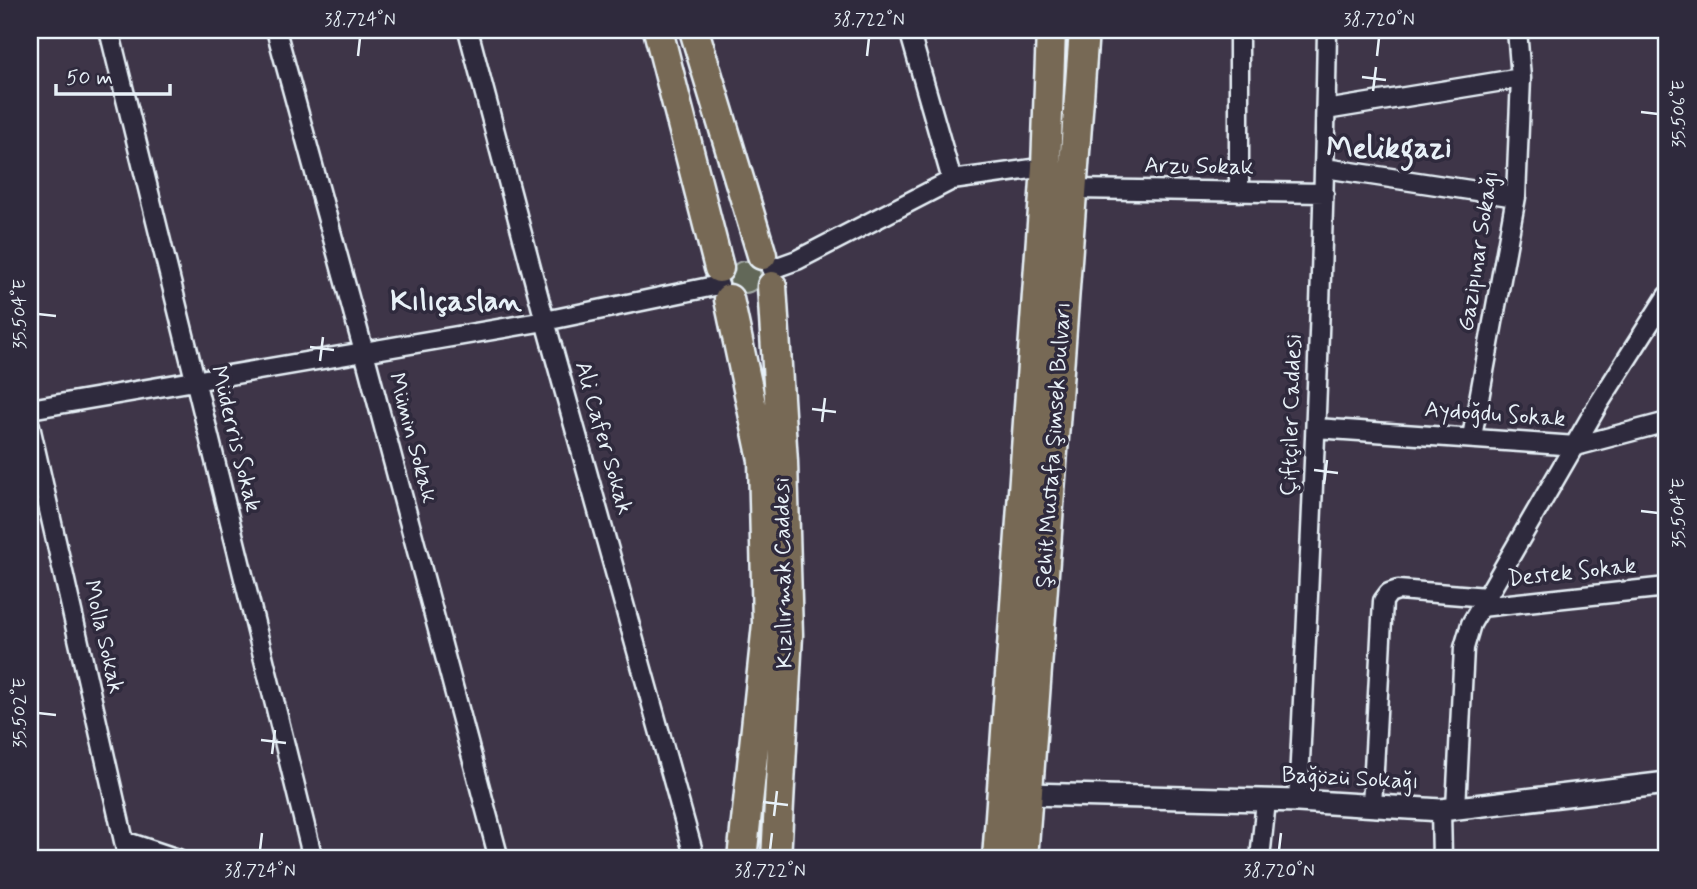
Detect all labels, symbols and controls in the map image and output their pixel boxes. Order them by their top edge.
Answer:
text: 38.724°N [324,8,396,32]
text: 38.722°N [833,8,905,32]
text: 38.720°N [1343,8,1415,32]
scale bar [56,52,170,96]
text: 50 m [66,64,113,92]
text: 35.506°E [1667,80,1691,148]
district label: Melikgazi [1326,129,1452,172]
street label: Arzu Sokak [1144,151,1254,183]
street label: Gazipınar Sokağı [1451,168,1507,334]
text: 35.504°E [8,279,32,349]
district label: Kılıçaslan [390,282,522,321]
street label: Şehit Mustafa Şimsek Bulvarı [1029,301,1079,589]
street label: Çiftçiler Caddesi [1274,333,1310,497]
street label: Ali Cafer Sokak [567,358,639,518]
street label: Müderris Sokak [202,363,268,515]
street label: Mümin Sokak [380,369,444,507]
street label: Aydoğdu Sokak [1423,395,1567,435]
street label: Kızılırmak Caddesi [767,477,801,669]
text: 35.504°E [1667,478,1691,548]
street label: Destek Sokak [1506,551,1638,595]
street label: Molla Sokak [75,577,131,697]
text: 35.502°E [8,678,32,748]
street label: Bağözü Sokağı [1281,760,1419,798]
text: 38.724°N [224,859,296,883]
text: 38.722°N [734,859,806,883]
text: 38.720°N [1243,859,1315,883]

